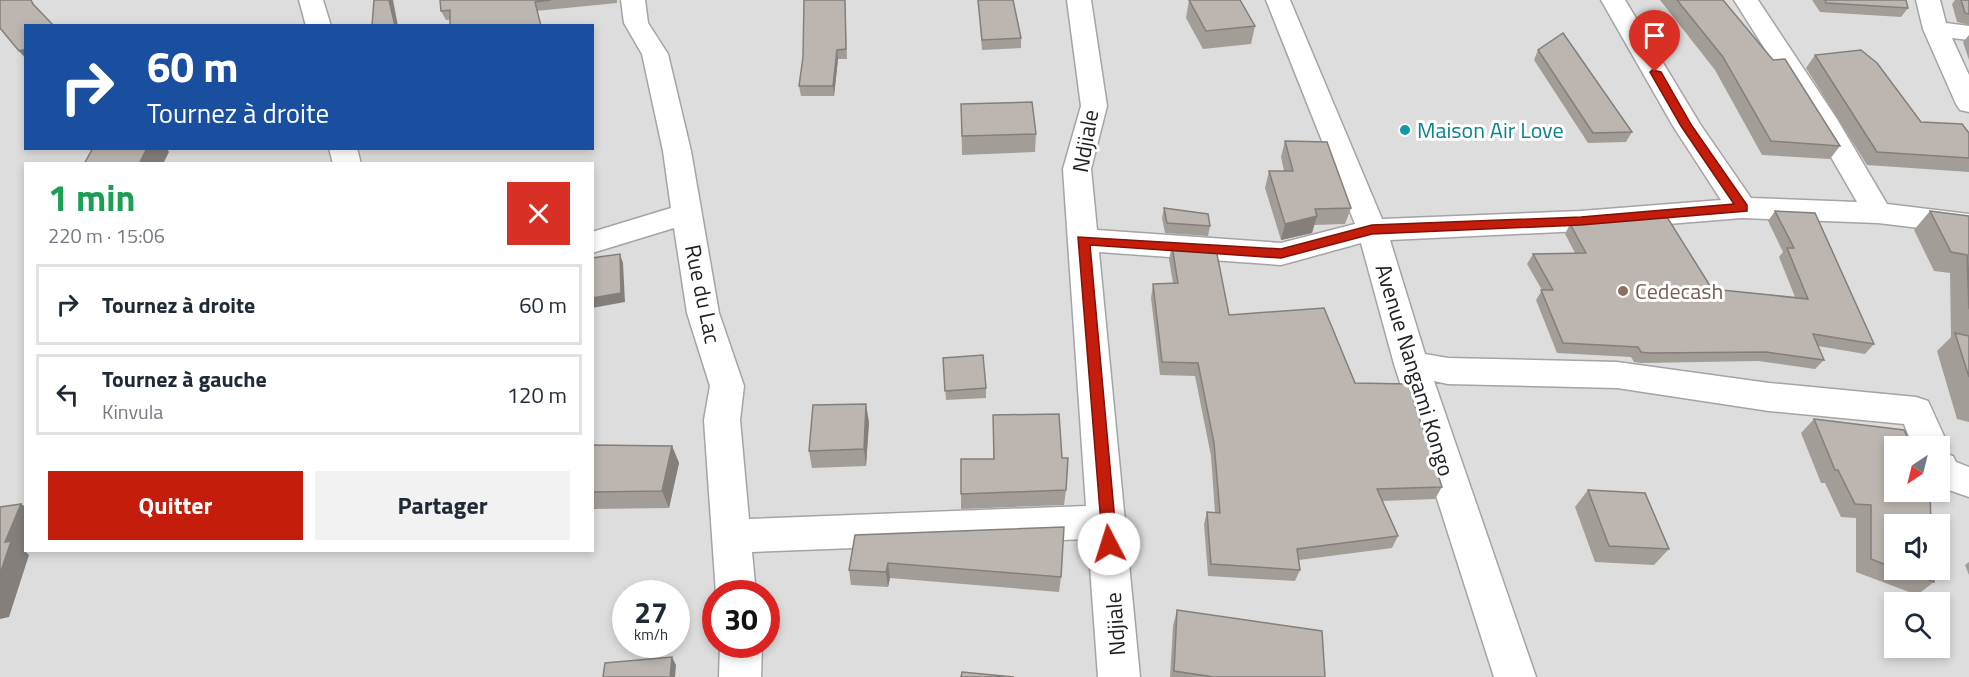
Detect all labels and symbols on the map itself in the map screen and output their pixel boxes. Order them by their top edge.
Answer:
pin [1629,10,1680,72]
street label: Ndjiale [1063,107,1107,175]
place label: Maison Air Love [1417,113,1564,147]
marker: Maison Air Love [1398,123,1412,137]
street label: Rue du Lac [676,241,730,347]
street label: Avenue Nangami Kongo [1367,260,1463,480]
place label: Cedecash [1635,274,1723,308]
marker: Cedecash [1616,284,1630,298]
north arrow [1884,436,1950,502]
position arrow [1077,512,1141,576]
speed limit sign: 30 [702,580,780,658]
street label: Ndjiale [1096,591,1134,657]

